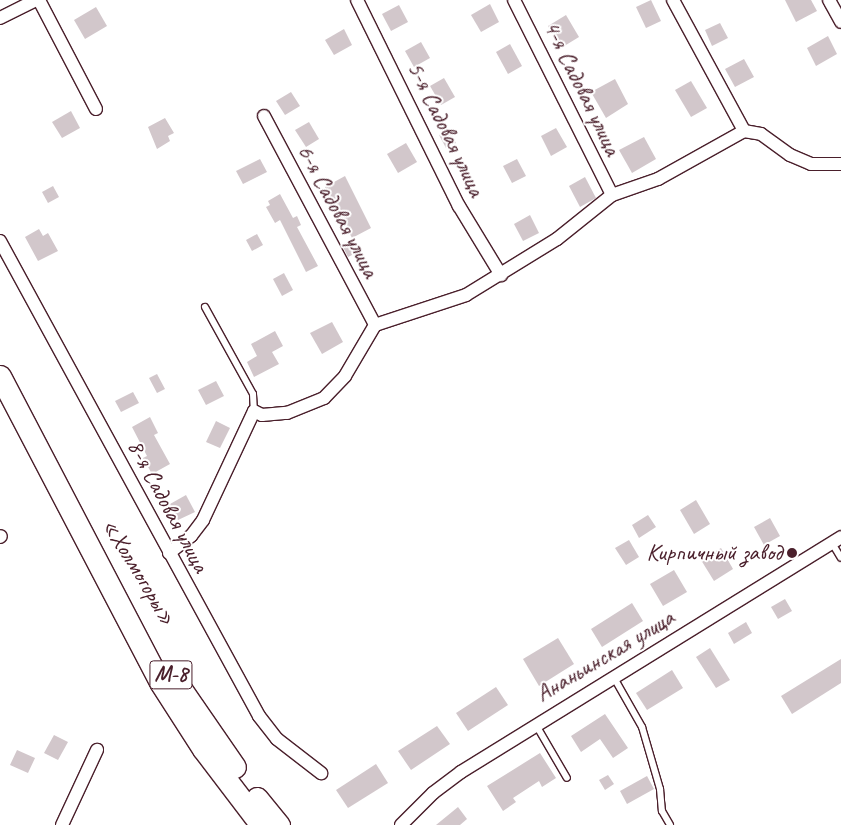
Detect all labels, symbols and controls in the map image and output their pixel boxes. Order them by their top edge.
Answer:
street label: 4-я Садовая улица [536,14,628,162]
street label: 5-я Садовая улица [400,55,492,203]
street label: 6-я Садовая улица [290,138,386,284]
street label: 8-я Садовая улица [120,433,216,579]
street label: «Холмогоры» [96,513,182,631]
place label: Кирпичный завод [647,539,782,567]
marker: Кирпичный завод [786,547,798,559]
street label: Ананьинская улица [530,603,680,709]
road number: М-8 [148,656,194,694]

